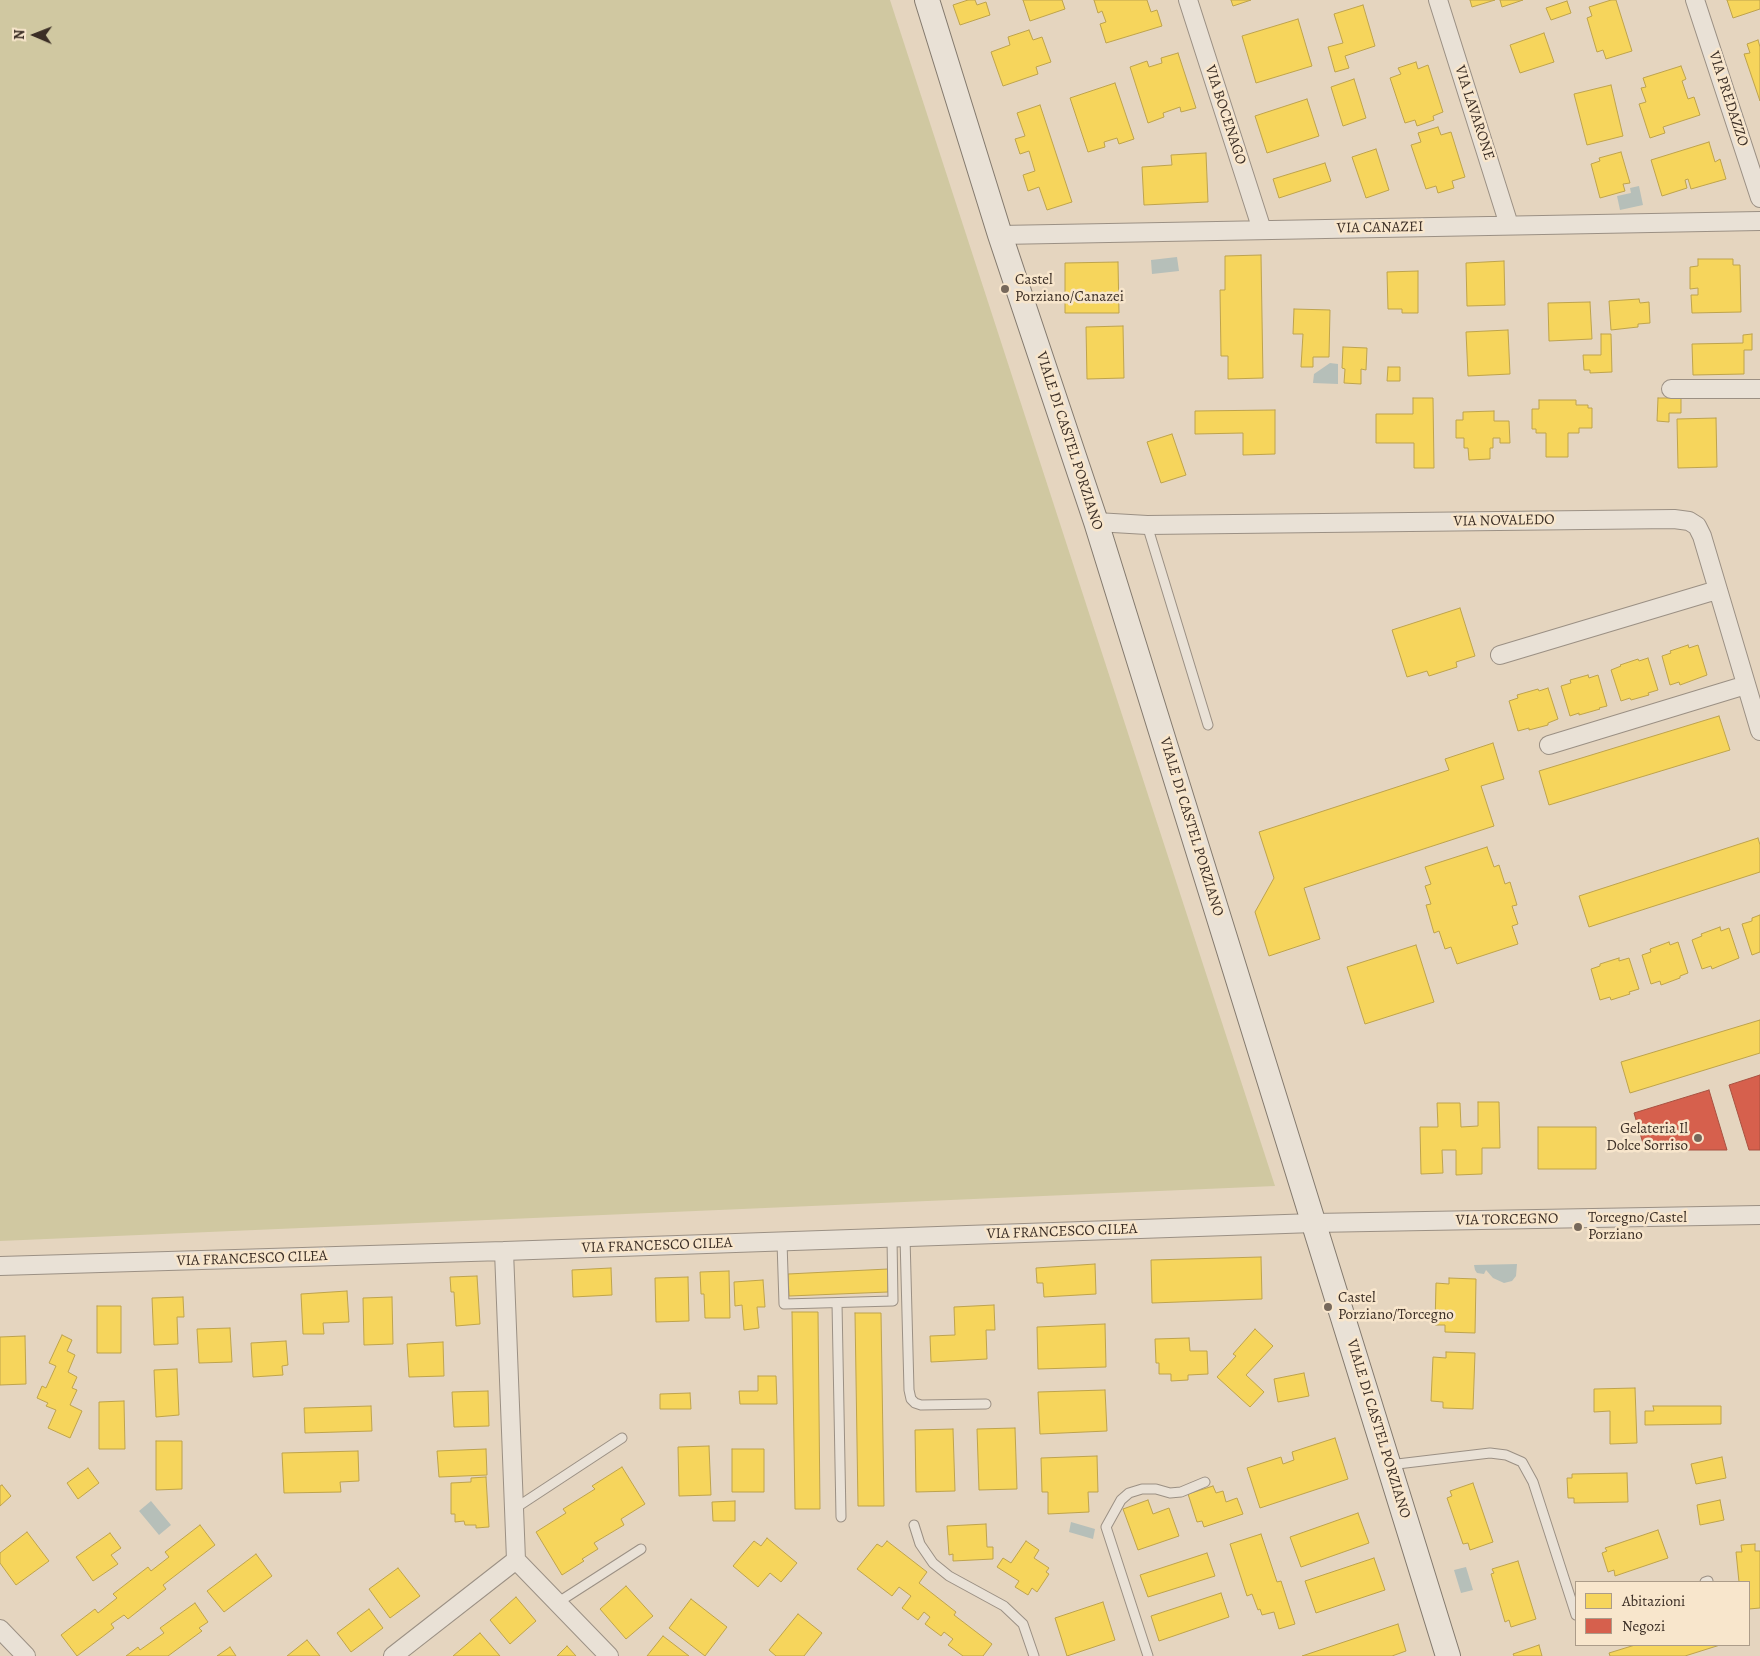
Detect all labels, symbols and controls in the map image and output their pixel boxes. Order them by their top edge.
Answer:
north arrow [10,10,60,60]
text: N [10,29,29,40]
street label: VIA PREDAZZO [1704,49,1752,149]
street label: VIA BOCENAGO [1200,63,1250,167]
street label: VIA LAVARONE [1450,63,1498,163]
street label: VIA CANAZEI [1337,218,1423,238]
place label: Castel Porziano/Canazei [1015,271,1124,306]
marker: Castel Porziano/Canazei [999,283,1011,295]
street label: VIALE DI CASTEL PORZIANO [1032,350,1106,532]
street label: VIA NOVALEDO [1453,511,1555,531]
street label: VIALE DI CASTEL PORZIANO [1155,735,1227,919]
place label: Gelateria Il Dolce Sorriso [1606,1120,1688,1155]
marker: Gelateria Il Dolce Sorriso [1692,1132,1704,1144]
place label: Torcegno/Castel Porziano [1588,1209,1687,1244]
street label: VIA TORCEGNO [1456,1210,1558,1230]
street label: VIA FRANCESCO CILEA [986,1220,1138,1244]
marker: Torcegno/Castel Porziano [1572,1221,1584,1233]
street label: VIA FRANCESCO CILEA [581,1234,733,1258]
street label: VIA FRANCESCO CILEA [176,1247,328,1271]
place label: Castel Porziano/Torcegno [1338,1289,1454,1324]
marker: Castel Porziano/Torcegno [1322,1301,1334,1313]
street label: VIALE DI CASTEL PORZIANO [1342,1337,1414,1521]
legend [1575,1581,1750,1646]
text: Abitazioni [1622,1591,1685,1611]
text: Negozi [1622,1616,1665,1636]

